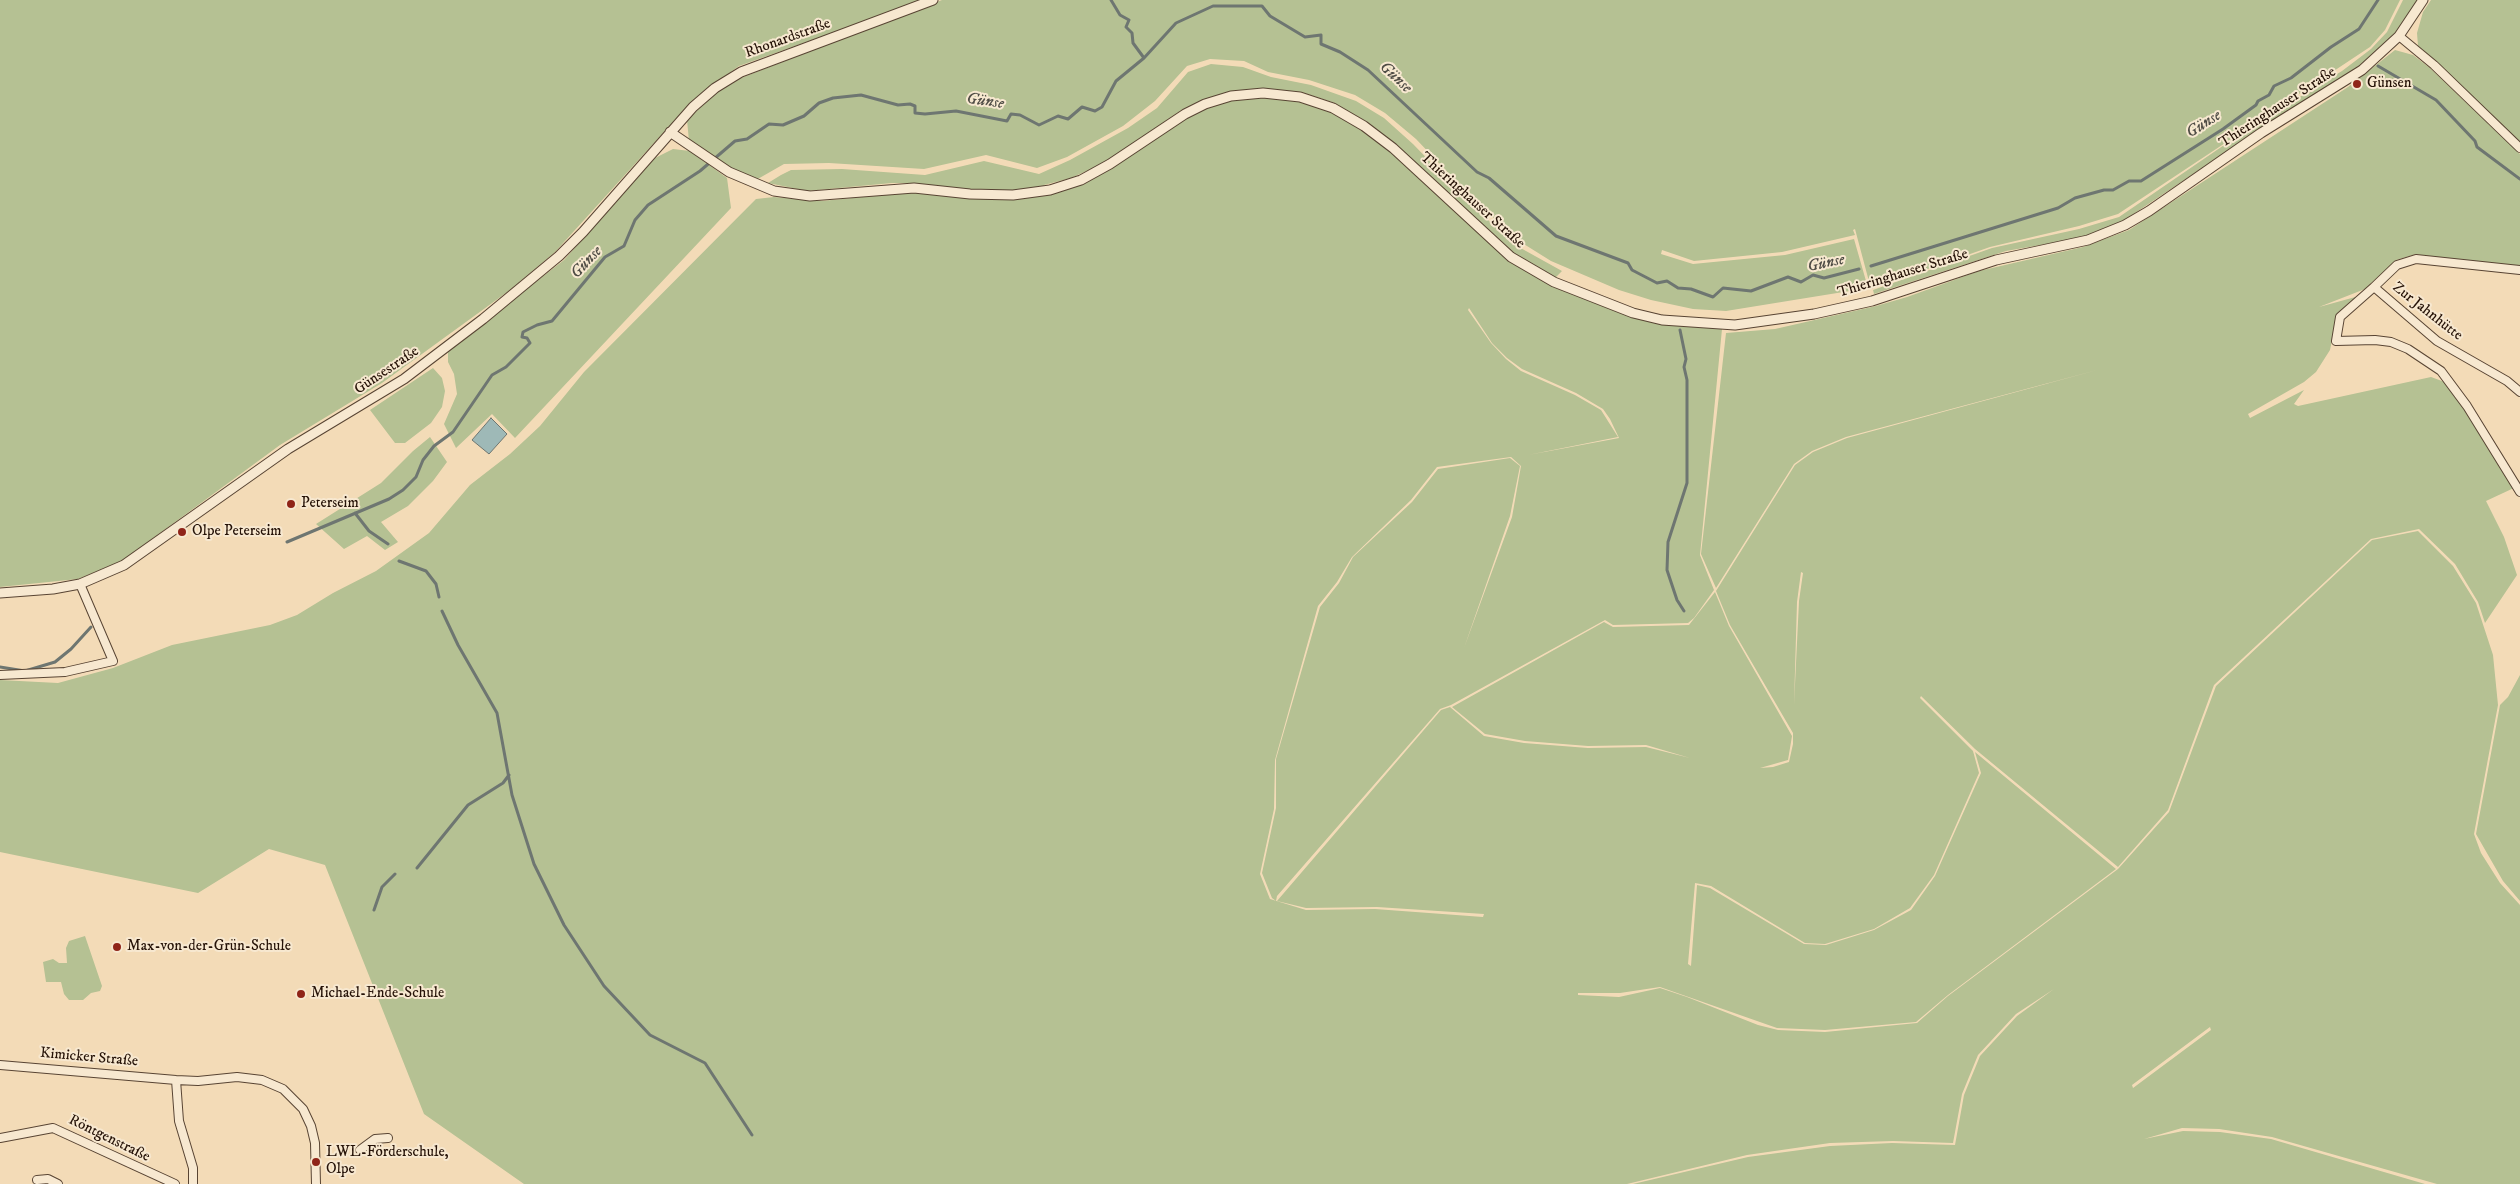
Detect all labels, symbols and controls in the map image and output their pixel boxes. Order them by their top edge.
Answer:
street label: Rhonardstraße [743,15,833,63]
water label: Günse [1375,58,1415,98]
street label: Thieringhauser Straße [2216,64,2340,152]
place label: Günsen [2367,75,2412,93]
marker: Günsen [2351,78,2363,90]
water label: Günse [965,90,1005,114]
water label: Günse [2183,107,2225,143]
street label: Thieringhauser Straße [1416,149,1528,253]
water label: Günse [567,243,607,283]
street label: Thieringhauser Straße [1836,246,1970,302]
water label: Günse [1806,251,1846,277]
street label: Zur Jahnhütte [2388,279,2466,345]
street label: Günsestraße [351,343,423,399]
place label: Peterseim [301,495,359,513]
marker: Peterseim [285,498,297,510]
place label: Olpe Peterseim [192,523,282,541]
marker: Olpe Peterseim [176,526,188,538]
place label: Max-von-der-Grün-Schule [127,938,291,956]
marker: Max-von-der-Grün-Schule [111,941,123,953]
place label: Michael-Ende-Schule [311,985,444,1003]
marker: Michael-Ende-Schule [295,988,307,1000]
street label: Kimicker Straße [39,1045,139,1071]
street label: Röntgenstraße [65,1112,153,1166]
place label: LWL-Förderschule, Olpe [326,1144,449,1179]
marker: LWL-Förderschule, Olpe [310,1156,322,1168]

